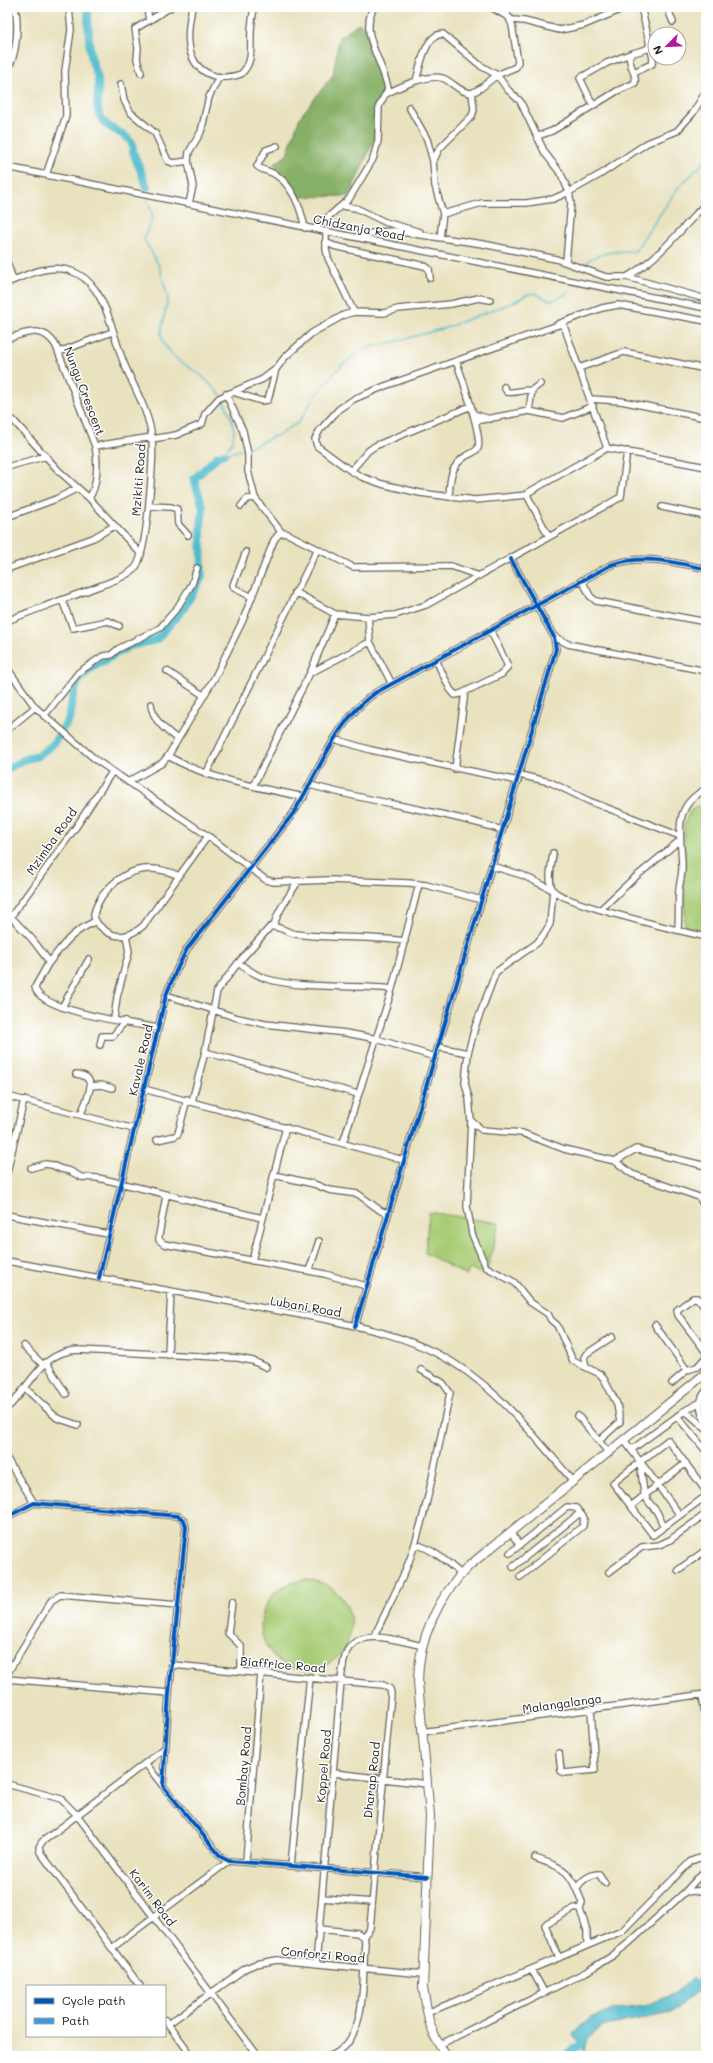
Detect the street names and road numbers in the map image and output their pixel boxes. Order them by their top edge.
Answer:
street label: Chidzanja Road [312,210,406,244]
street label: Nungu Crescent [61,344,109,438]
street label: Mzikiti Road [127,443,149,517]
street label: Mzimba Road [22,804,80,878]
street label: Kavale Road [124,1022,156,1097]
street label: Lubani Road [269,1292,343,1320]
street label: Biaffrice Road [240,1652,327,1676]
street label: Malangalanga [521,1689,603,1717]
street label: Bombay Road [232,1725,254,1806]
street label: Koppel Road [312,1728,334,1803]
street label: Dharap Road [359,1740,383,1819]
street label: Karim Road [126,1865,180,1929]
street label: Conforzi Road [280,1942,366,1966]

